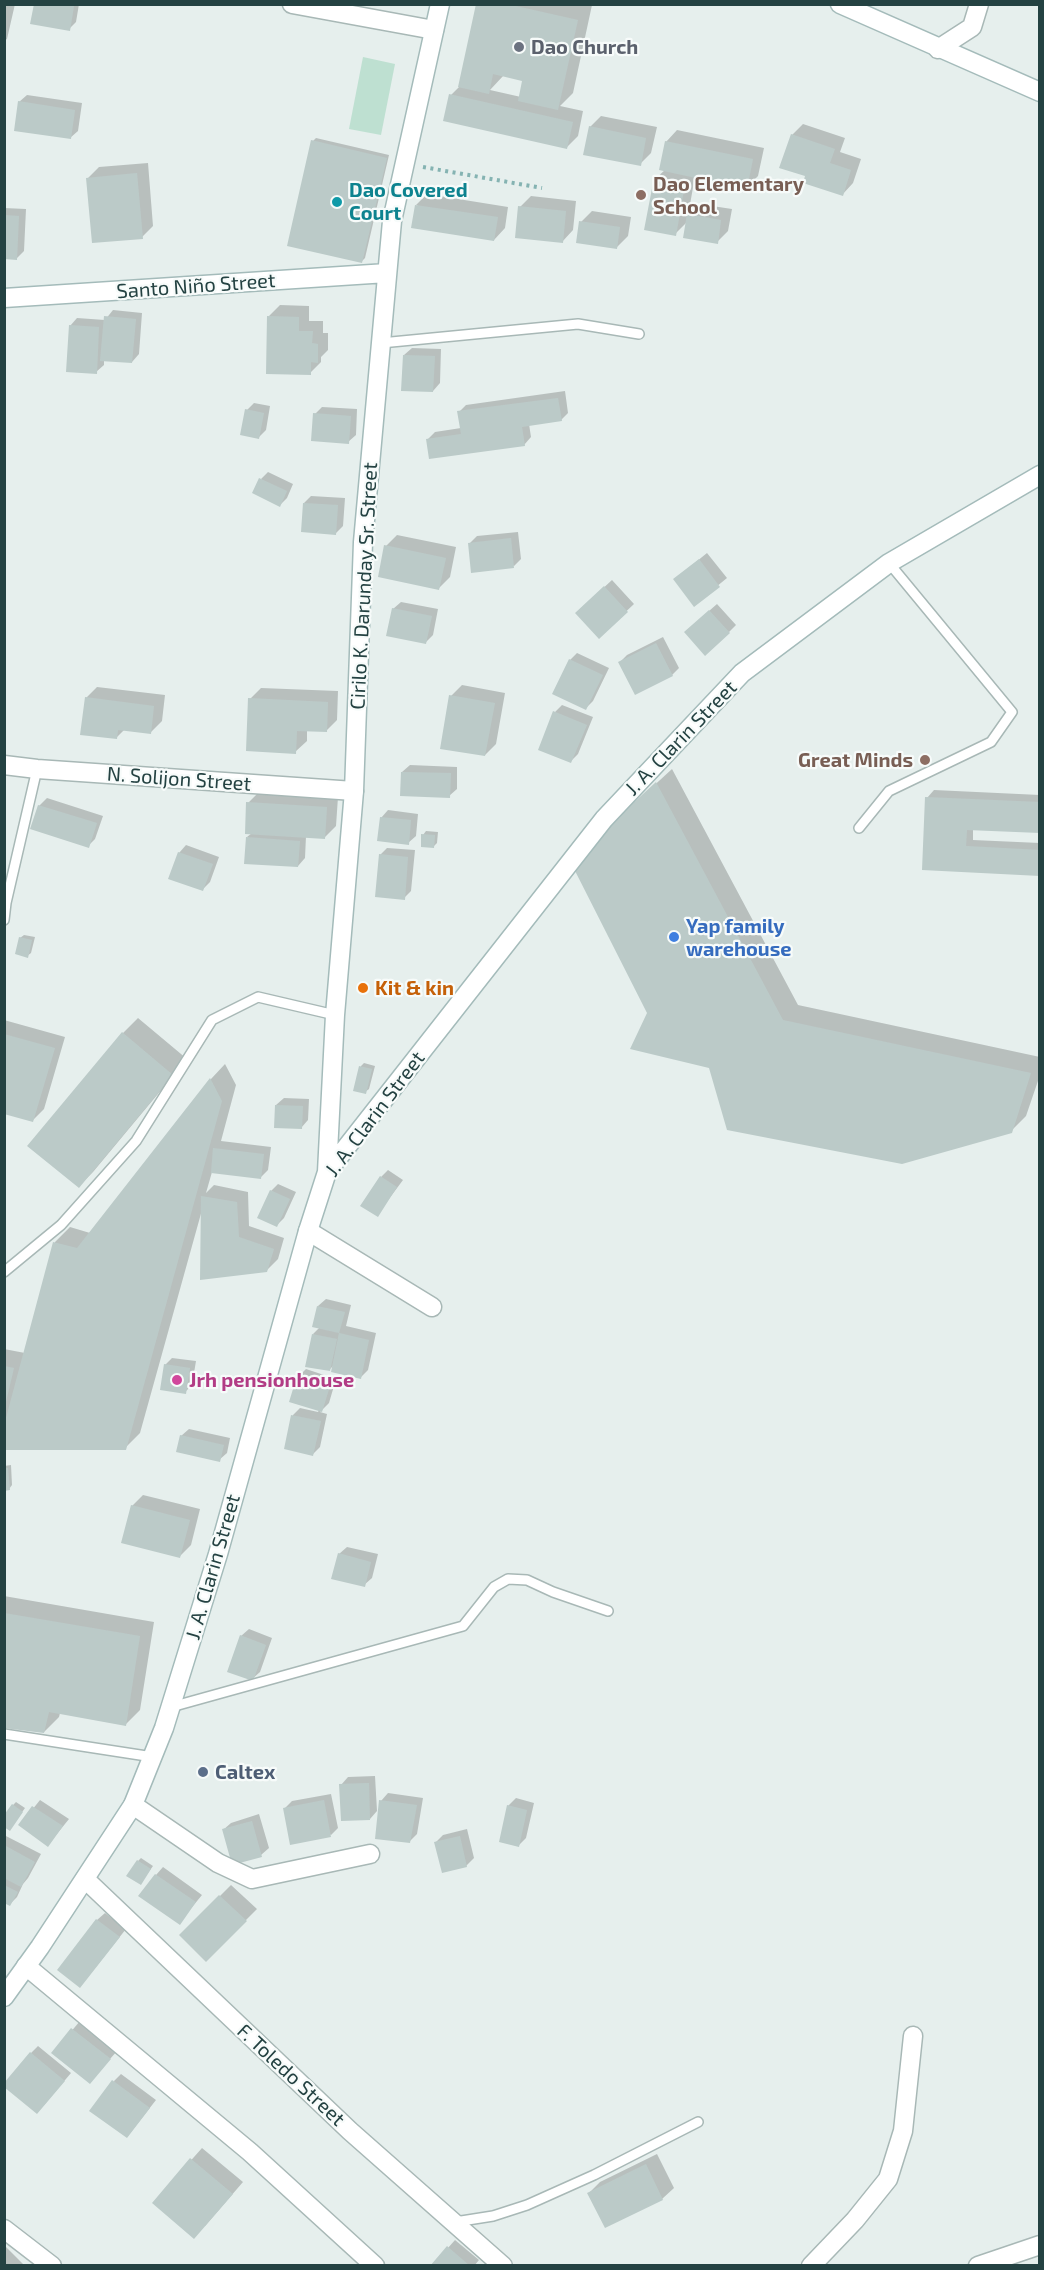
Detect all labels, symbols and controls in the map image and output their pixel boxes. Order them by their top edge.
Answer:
place label: Dao Church [531,35,638,59]
marker: Dao Church [512,40,526,54]
place label: Dao Elementary School [653,172,804,219]
place label: Dao Covered Court [349,178,468,225]
marker: Dao Elementary School [634,188,648,202]
marker: Dao Covered Court [330,195,344,209]
street label: Santo Niño Street [116,268,276,304]
street label: Cirilo K. Darunday Sr. Street [346,462,382,710]
street label: J. A. Clarin Street [620,676,742,800]
place label: Great Minds [798,748,913,772]
marker: Great Minds [918,753,932,767]
street label: N. Solijon Street [106,762,252,796]
place label: Yap family warehouse [686,914,792,961]
marker: Yap family warehouse [667,930,681,944]
place label: Kit & kin [375,976,454,1000]
marker: Kit & kin [356,981,370,995]
street label: J. A. Clarin Street [320,1047,430,1181]
place label: Jrh pensionhouse [189,1368,354,1392]
marker: Jrh pensionhouse [170,1373,184,1387]
street label: J. A. Clarin Street [181,1491,245,1643]
place label: Caltex [215,1760,275,1784]
marker: Caltex [196,1765,210,1779]
street label: F. Toledo Street [232,2019,350,2131]

